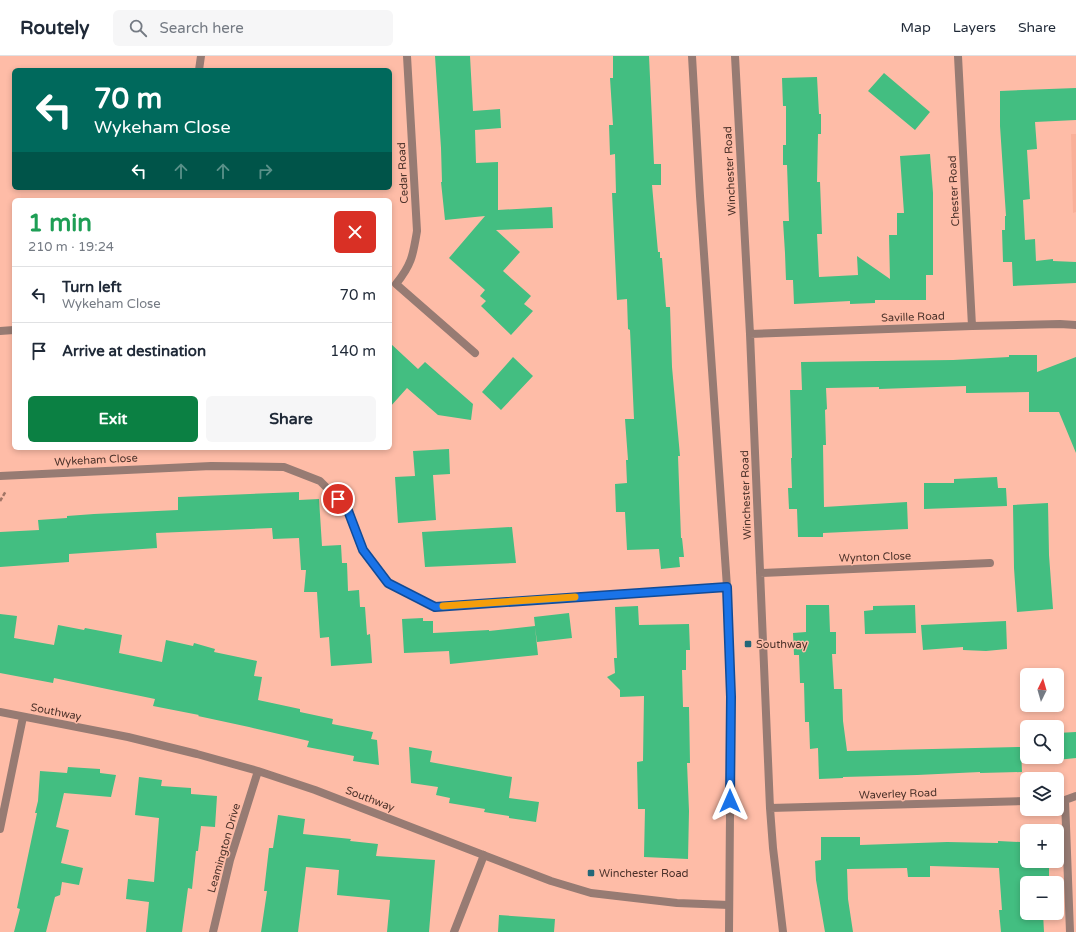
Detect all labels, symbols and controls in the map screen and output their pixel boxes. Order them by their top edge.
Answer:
search box [113,10,393,46]
text: Routely [20,17,89,39]
icon: search [127,17,149,39]
text: Search here [159,19,244,37]
text: Map [901,19,931,36]
text: Layers [953,19,996,36]
text: Share [1018,19,1056,36]
text: 70 m [94,82,162,116]
icon: left [28,84,80,136]
text: Wykeham Close [94,116,231,138]
street label: Winchester Road [721,126,739,216]
street label: Cedar Road [395,142,411,204]
street label: Chester Road [946,155,962,227]
icon: left [128,160,150,182]
icon: ahead [170,160,192,182]
icon: ahead [212,160,234,182]
icon: right [254,160,276,182]
text: 1 min [28,209,92,238]
button: close [334,211,376,253]
text: 210 m · 19:24 [28,239,114,255]
text: Turn left [62,278,122,296]
icon: left [28,284,50,306]
text: 70 m [339,286,376,304]
text: Wykeham Close [62,296,161,312]
street label: Saville Road [881,309,945,325]
icon: arrive [28,340,50,362]
text: Arrive at destination [62,342,206,360]
text: 140 m [330,342,376,360]
button: Exit [28,396,198,442]
button: Share [206,396,376,442]
street label: Winchester Road [738,450,754,540]
street label: Wykeham Close [54,451,138,469]
pin [321,482,355,516]
icon: arrive [327,488,349,510]
street label: Wynton Close [839,549,911,565]
place label: Southway [756,638,808,651]
marker: Southway [743,639,753,649]
north arrow [1020,668,1064,712]
map controls [1020,668,1064,920]
street label: Southway [29,701,83,723]
button: search [1020,720,1064,764]
button: layers [1020,772,1064,816]
position arrow [709,780,751,822]
street label: Southway [344,784,396,814]
street label: Waverley Road [859,786,937,802]
street label: Leamington Drive [205,802,243,894]
button: + [1020,824,1064,868]
place label: Winchester Road [599,867,689,880]
marker: Winchester Road [586,868,596,878]
button: − [1020,876,1064,920]

